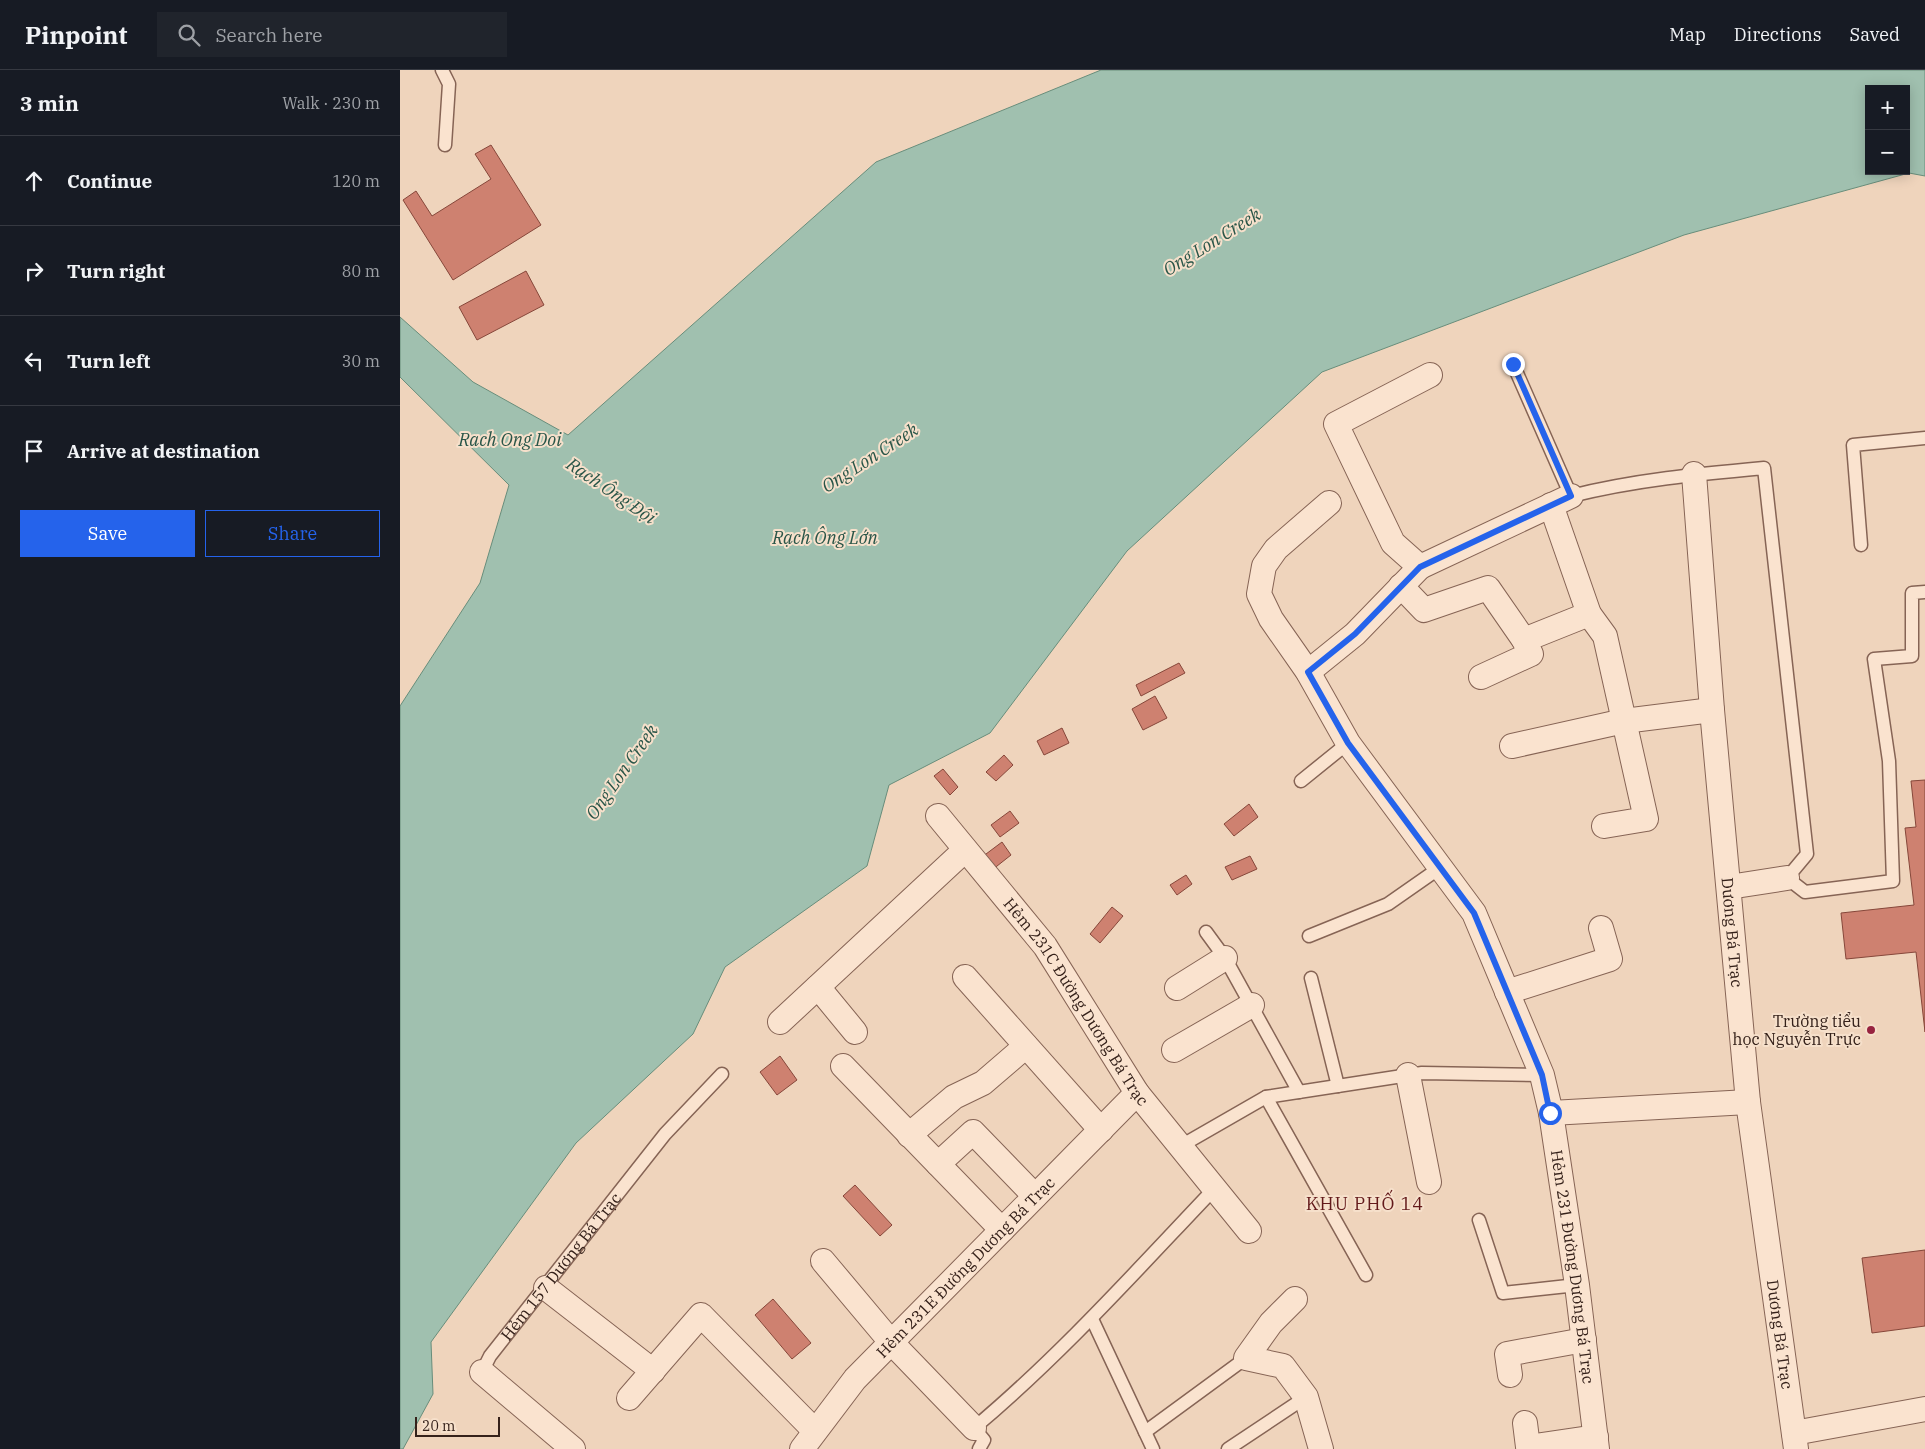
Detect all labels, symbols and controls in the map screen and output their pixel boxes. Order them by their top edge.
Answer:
search box [157,12,507,57]
text: Pinpoint [25,19,127,51]
icon: search [175,21,203,49]
text: Search here [215,23,322,47]
text: Map [1669,23,1706,46]
text: Directions [1734,23,1822,46]
text: Saved [1850,23,1900,46]
map controls [1865,85,1910,175]
button: + [1865,85,1910,130]
text: 3 min [20,89,79,117]
text: Walk · 230 m [282,93,380,113]
button: − [1865,130,1910,175]
icon: ahead [20,167,48,195]
text: Continue [67,169,152,193]
text: 120 m [332,171,380,191]
water label: Ong Lon Creek [1159,202,1265,281]
icon: right [20,257,48,285]
text: Turn right [67,259,165,283]
text: 80 m [342,261,380,281]
icon: left [20,347,48,375]
text: Turn left [67,349,150,373]
text: 30 m [342,351,380,371]
route end [1502,353,1525,376]
water label: Ong Lon Creek [817,417,923,497]
water label: Rach Ong Doi [457,428,562,451]
icon: arrive [20,437,48,465]
text: Arrive at destination [67,439,260,463]
water label: Rạch Ông Đội [561,452,661,529]
button: Save [20,510,195,557]
button: Share [205,510,380,557]
water label: Rạch Ông Lớn [771,526,879,549]
water label: Ong Lon Creek [580,719,663,824]
street label: Dương Bá Trạc [1717,876,1747,988]
street label: Hẻm 231C Đường Dương Bá Trạc [999,894,1153,1110]
place label: Trường tiểu học Nguyễn Trực [1732,1011,1861,1049]
marker: Trường tiểu học Nguyễn Trực [1865,1024,1877,1036]
route start [1539,1102,1562,1125]
street label: Hẻm 231 Đường Dương Bá Trạc [1547,1148,1599,1385]
street label: Hẻm 231E Đường Dương Bá Trạc [872,1172,1059,1362]
street label: Hẻm 157 Dương Bá Trạc [496,1188,625,1344]
district label: KHU PHỐ 14 [1306,1189,1424,1215]
street label: Dương Bá Trạc [1763,1278,1798,1391]
scale bar [415,1414,500,1437]
text: 20 m [422,1417,455,1435]

